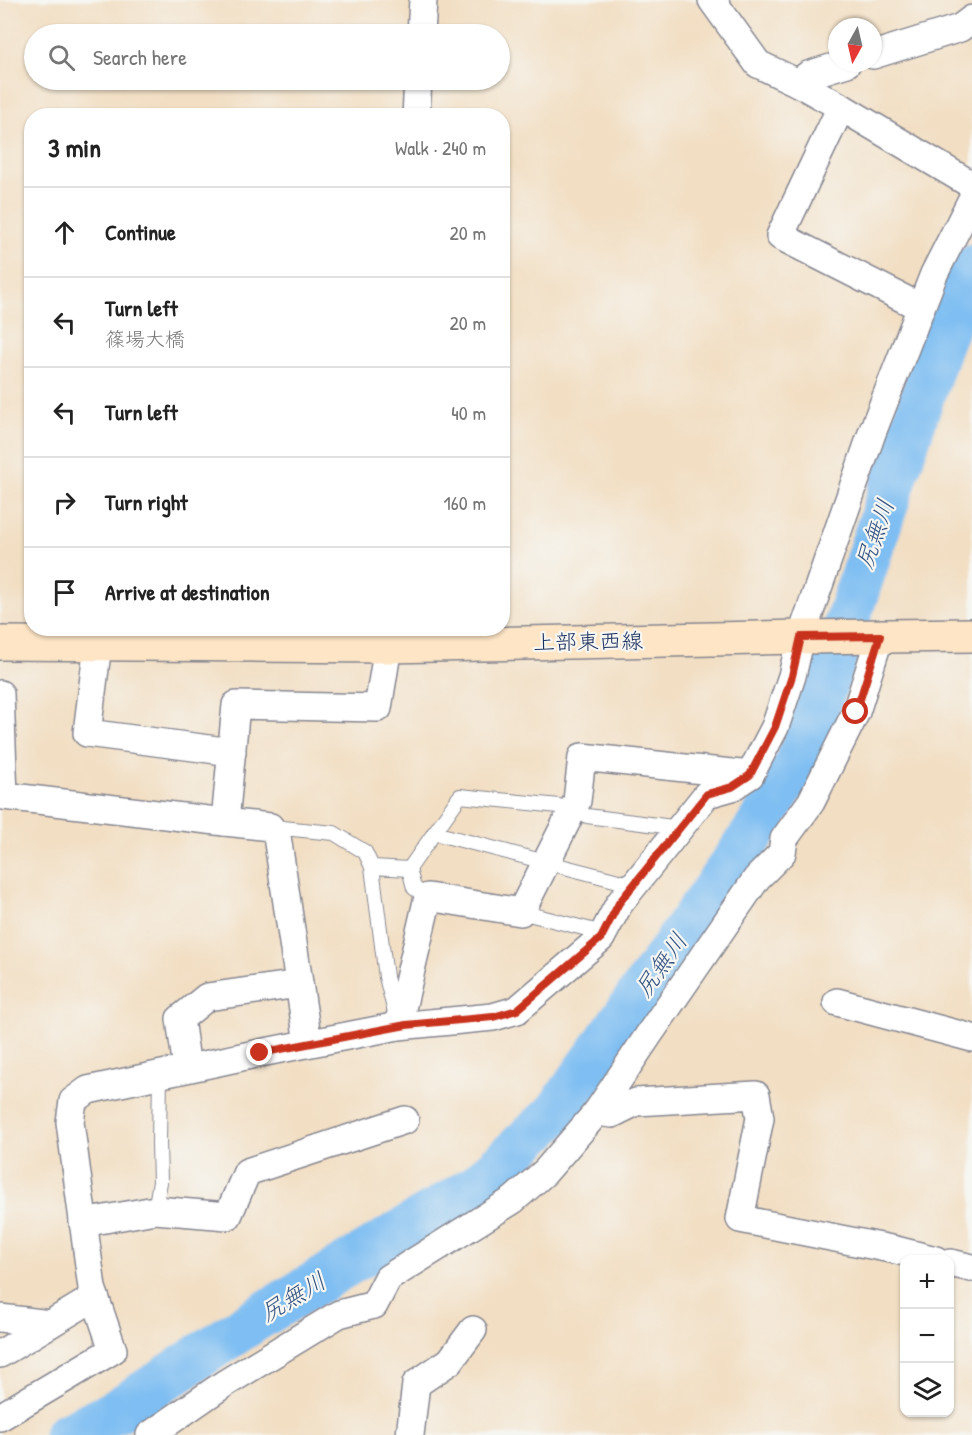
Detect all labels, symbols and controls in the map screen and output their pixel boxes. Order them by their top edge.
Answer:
north arrow [828,18,882,72]
search box [24,24,510,90]
icon: search [45,41,78,74]
text: Search here [93,42,187,72]
text: 3 min [48,130,101,165]
text: Walk · 240 m [395,134,486,161]
icon: ahead [48,216,81,249]
text: Continue [105,217,176,247]
text: 20 m [449,219,486,246]
text: Turn left [105,293,178,323]
icon: left [48,306,81,339]
text: 20 m [449,309,486,336]
text: 篠場大橋 [105,325,185,352]
icon: left [48,396,81,429]
text: Turn left [105,397,178,427]
text: 40 m [451,399,486,426]
icon: right [48,486,81,519]
text: Turn right [105,487,188,517]
text: 160 m [444,489,486,516]
water label: 尻無川 [847,494,901,573]
icon: arrive [48,576,81,609]
text: Arrive at destination [105,577,270,607]
street label: 上部東西線 [533,625,643,657]
route start [842,698,868,724]
water label: 尻無川 [626,926,694,1003]
route end [246,1039,272,1065]
map controls [900,1255,954,1417]
button: + [900,1255,954,1309]
water label: 尻無川 [253,1264,332,1328]
button: − [900,1309,954,1363]
button: layers [900,1363,954,1417]

